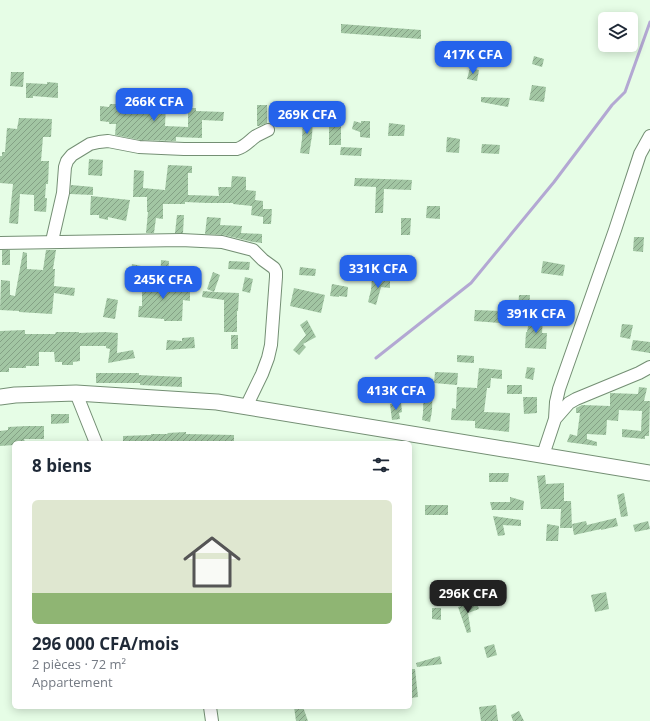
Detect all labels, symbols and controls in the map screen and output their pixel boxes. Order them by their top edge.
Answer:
map controls [598,12,638,52]
button: layers [598,12,638,52]
pin: 417K CFA [432,41,514,75]
text: 417K CFA [444,45,502,63]
pin: 266K CFA [113,88,195,122]
text: 266K CFA [125,92,183,110]
pin: 269K CFA [266,101,348,135]
text: 269K CFA [278,105,336,123]
pin: 331K CFA [337,255,419,289]
text: 331K CFA [349,259,407,277]
pin: 245K CFA [122,266,204,300]
text: 245K CFA [134,270,192,288]
pin: 391K CFA [495,300,577,334]
text: 391K CFA [507,304,565,322]
pin: 413K CFA [355,377,437,411]
text: 413K CFA [367,381,425,399]
text: 8 biens [32,454,92,477]
icon: filters [370,454,392,476]
icon: home [176,526,248,598]
pin: 296K CFA [427,580,509,614]
text: 296K CFA [439,584,497,602]
text: 296 000 CFA/mois [32,632,179,655]
text: 2 pièces · 72 m² [32,655,126,673]
text: Appartement [32,673,113,691]

